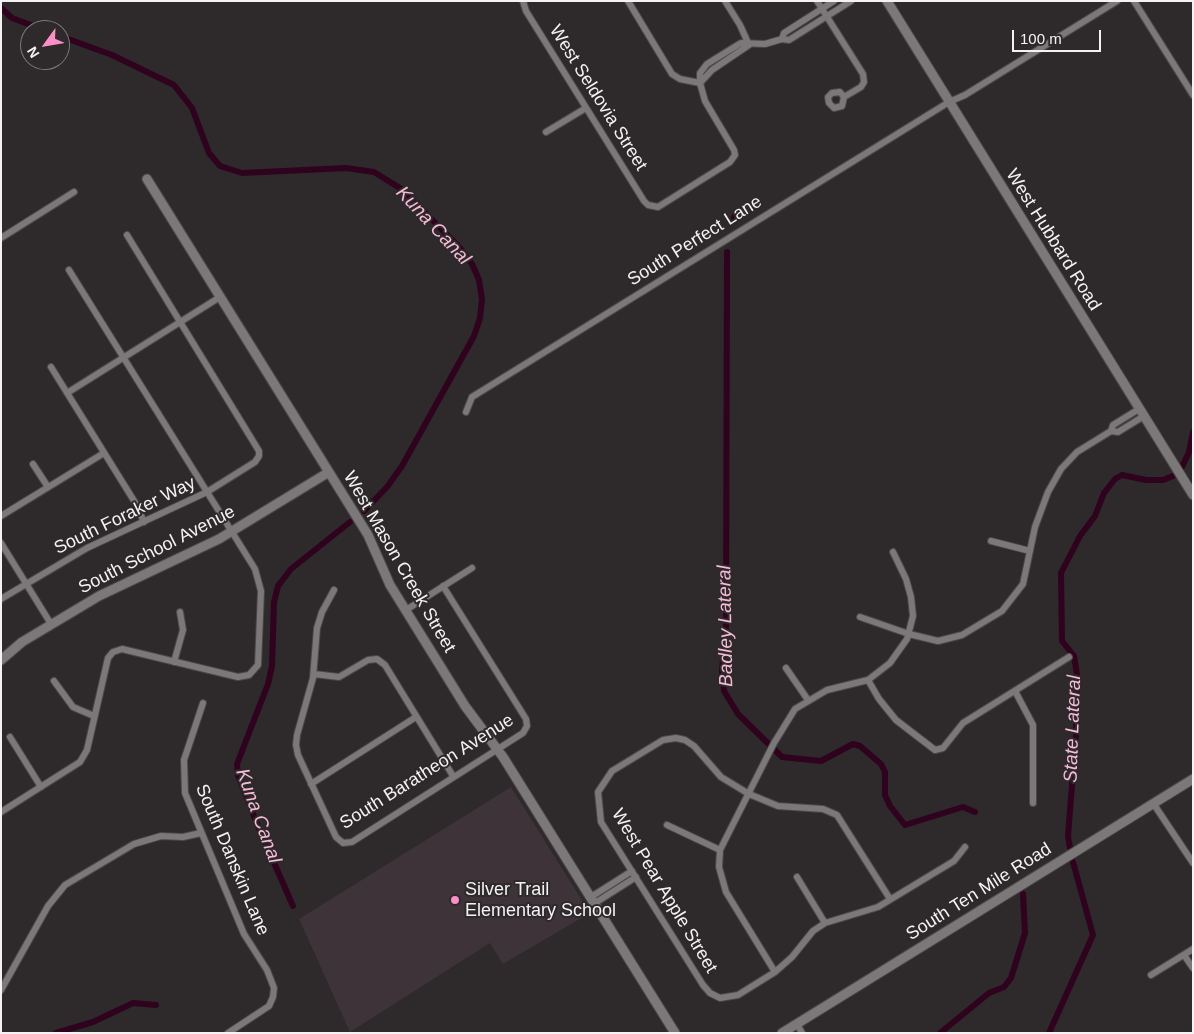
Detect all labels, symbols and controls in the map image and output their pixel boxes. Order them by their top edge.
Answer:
north arrow [20,20,70,70]
scale bar [1014,20,1103,52]
street label: West Seldovia Street [544,21,652,175]
text: 100 m [1020,30,1062,47]
text: N [24,44,43,61]
street label: West Hubbard Road [1001,165,1105,315]
water label: Kuna Canal [391,182,475,270]
street label: South Perfect Lane [624,191,766,291]
street label: West Mason Creek Street [338,468,460,656]
street label: South Foraker Way [51,472,199,560]
street label: South School Avenue [75,501,239,599]
water label: Badley Lateral [714,565,738,687]
water label: State Lateral [1060,675,1086,783]
street label: South Baratheon Avenue [336,710,518,834]
water label: Kuna Canal [230,765,286,867]
street label: South Danskin Lane [190,781,274,939]
street label: West Pear Apple Street [606,805,722,977]
street label: South Ten Mile Road [902,839,1056,945]
place label: Silver Trail Elementary School [465,879,616,922]
marker: Silver Trail Elementary School [449,894,461,906]

